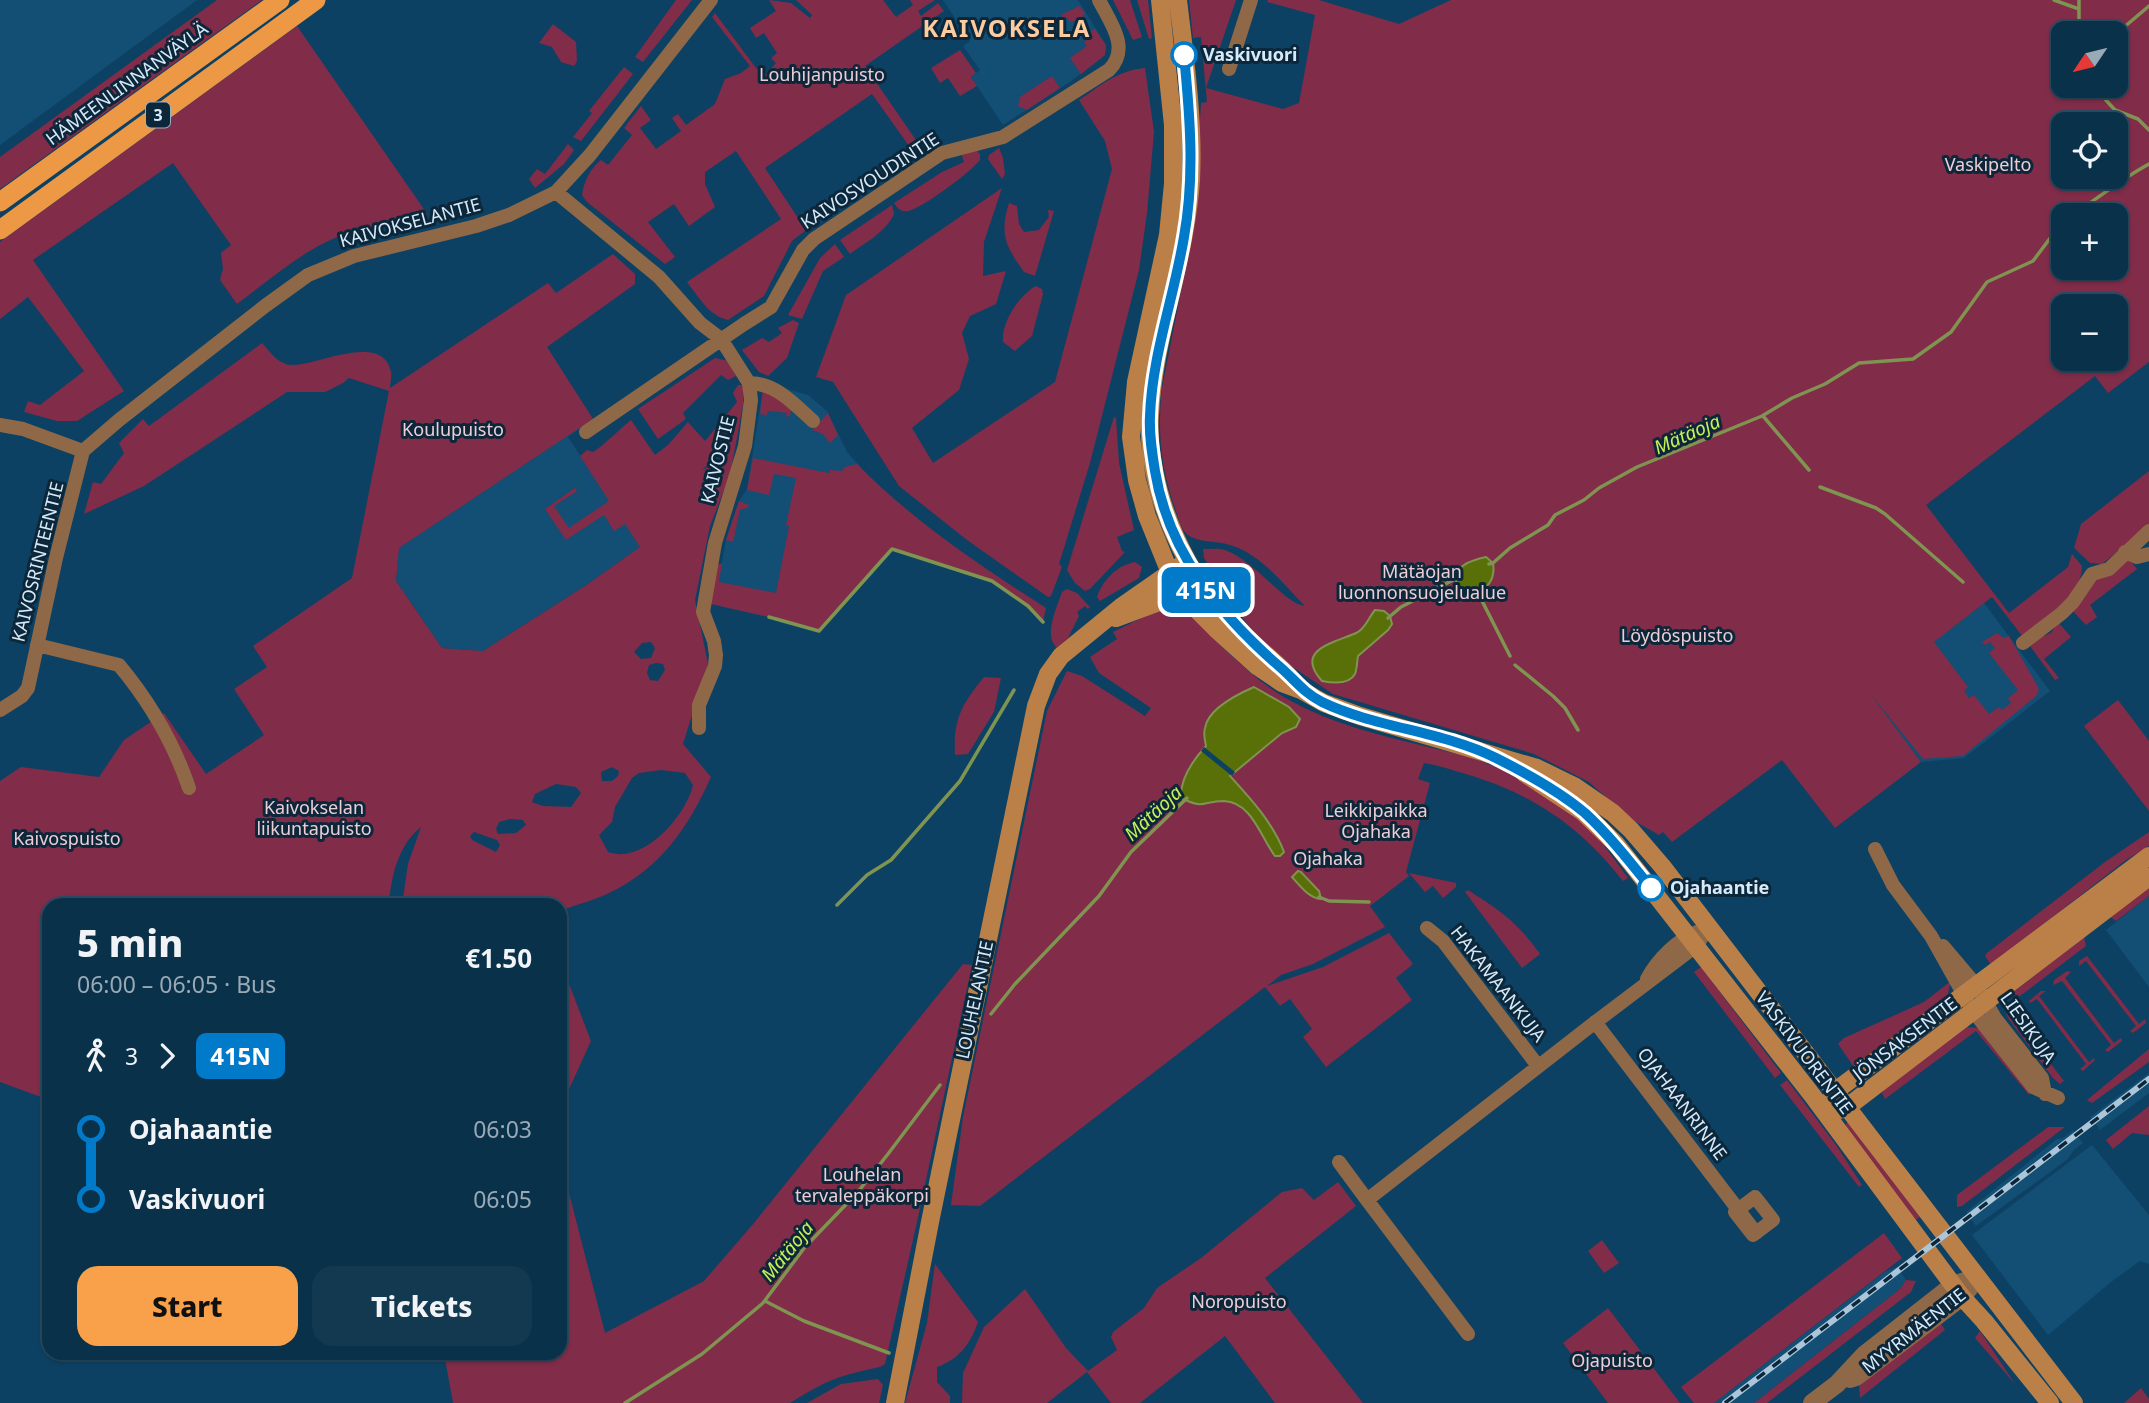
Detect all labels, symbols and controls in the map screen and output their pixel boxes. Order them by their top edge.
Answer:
district label: KAIVOKSELA [923,11,1091,44]
street label: HÄMEENLINNANVÄYLÄ [41,16,213,150]
north arrow [2051,21,2128,98]
map controls [2051,21,2128,371]
marker: Vaskivuori [1171,42,1197,68]
place label: Vaskivuori [1203,42,1297,66]
park label: Louhijanpuisto [759,62,885,86]
road number: 3 [146,102,170,127]
button: locate [2051,112,2128,189]
street label: KAIVOSVOUDINTIE [796,126,943,234]
park label: Vaskipelto [1945,152,2031,176]
street label: KAIVOKSELANTIE [337,192,483,252]
button: + [2051,203,2128,280]
button: − [2051,294,2128,371]
water label: Mätäoja [1650,408,1725,460]
street label: KAIVOSTIE [695,413,739,506]
park label: Koulupuisto [402,417,504,441]
street label: KAIVOSRINTEENTIE [6,479,69,644]
park label: Mätäojan luonnonsuojelualue [1338,559,1506,604]
line badge: 415N [1157,567,1255,613]
text: 415N [1176,573,1236,606]
park label: Löydöspuisto [1621,623,1733,647]
water label: Mätäoja [1118,779,1188,846]
park label: Kaivokselan liikuntapuisto [256,795,372,840]
park label: Leikkipaikka Ojahaka [1324,798,1428,843]
park label: Kaivospuisto [13,826,121,850]
park label: Ojahaka [1293,846,1363,870]
marker: Ojahaantie [1638,875,1664,901]
place label: Ojahaantie [1670,875,1769,899]
text: 5 min [77,916,183,968]
street label: HAKAMAANKUJA [1446,920,1552,1047]
street label: LOUHELANTIE [950,938,998,1061]
text: €1.50 [465,940,532,976]
text: 06:00 – 06:05 · Bus [77,968,276,1000]
street label: VASKIVUORENTIE [1751,986,1859,1119]
street label: LIESIKUJA [1995,987,2063,1068]
street label: JÖNSAKSENTIE [1846,991,1961,1087]
icon: walk [77,1037,115,1075]
icon: forward [148,1037,186,1075]
text: 415N [210,1039,271,1072]
text: 3 [125,1040,138,1072]
street label: OJAHAANRINNE [1633,1042,1733,1165]
text: Ojahaantie [129,1111,272,1147]
text: 06:03 [473,1113,532,1145]
park label: Louhelan tervaleppäkorpi [795,1162,929,1207]
text: Vaskivuori [129,1181,265,1217]
text: 06:05 [473,1183,532,1215]
water label: Mätäoja [755,1215,819,1286]
button: Start [77,1266,298,1346]
button: Tickets [312,1266,532,1346]
street label: MYYRMÄENTIE [1857,1282,1970,1378]
park label: Noropuisto [1191,1289,1287,1313]
park label: Ojapuisto [1571,1348,1653,1372]

